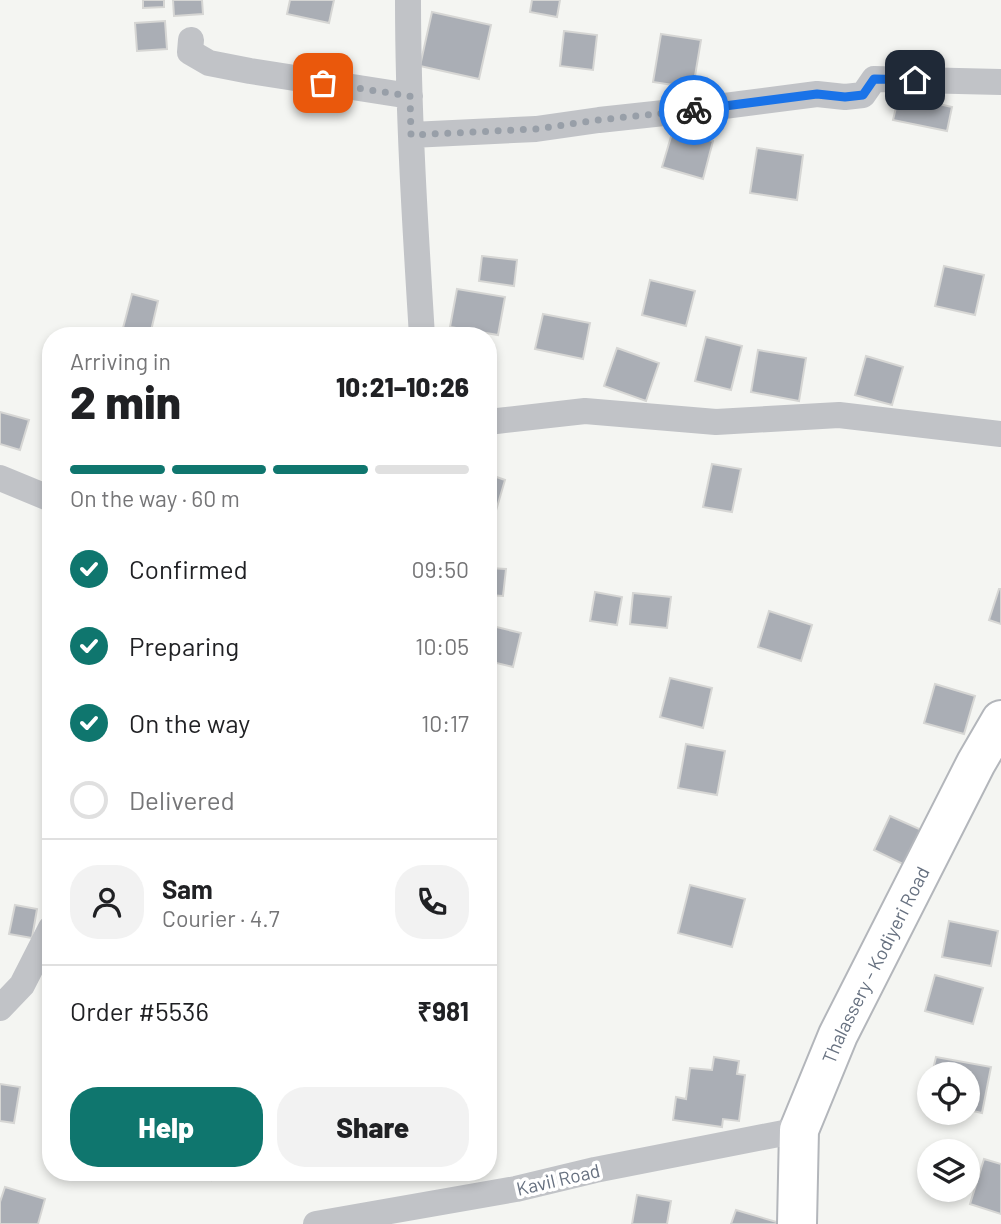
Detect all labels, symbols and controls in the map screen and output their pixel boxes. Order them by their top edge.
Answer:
pin [885,50,945,110]
pin [293,53,353,113]
icon: home [896,61,934,99]
icon: bag [304,64,342,102]
courier [659,75,729,145]
icon: bike [675,91,713,129]
text: Arriving in [70,347,171,375]
text: 10:21–10:26 [336,371,469,402]
text: 2 min [70,373,181,428]
text: On the way · 60 m [70,484,240,512]
icon: check [70,550,108,588]
text: Confirmed [129,553,248,584]
text: 09:50 [411,555,469,583]
icon: check [70,627,108,665]
text: Preparing [129,630,239,661]
text: 10:05 [415,632,469,660]
icon: check [70,704,108,742]
text: On the way [129,707,250,738]
text: 10:17 [421,709,469,737]
text: Delivered [129,784,235,815]
street label: Thalassery - Kodiyeri Road [816,862,933,1067]
button: person [70,865,144,939]
button: phone [395,865,469,939]
text: Sam [162,873,213,904]
text: Courier · 4.7 [162,904,280,932]
text: Order #5536 [70,995,209,1026]
text: ₹981 [417,995,469,1026]
map controls [917,1062,980,1202]
button: locate [917,1062,980,1125]
button: Help [70,1087,263,1167]
button: Share [277,1087,469,1167]
button: layers [917,1139,980,1202]
street label: Kavil Road [514,1158,602,1200]

